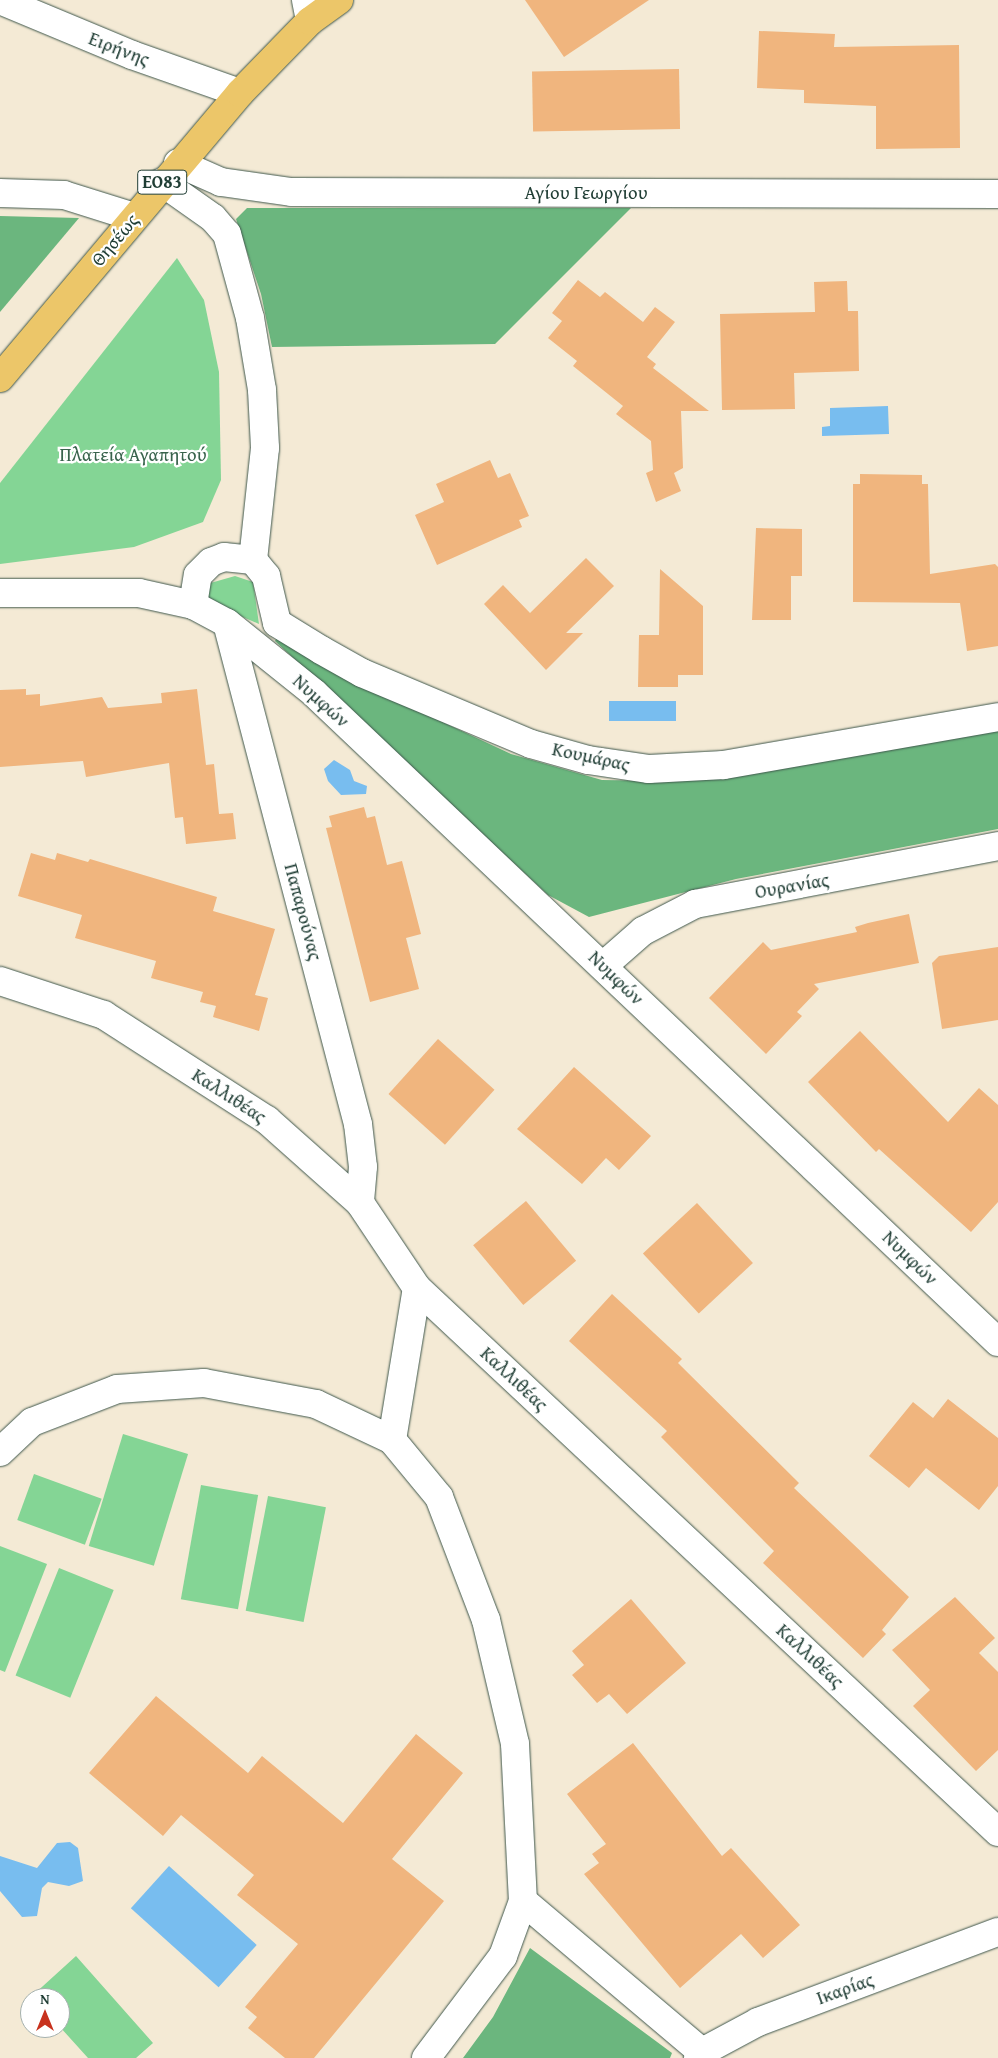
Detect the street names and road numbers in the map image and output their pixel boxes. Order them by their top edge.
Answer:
street label: Ειρήνης [85,27,153,71]
road number: ΕΟ83 [137,166,187,198]
street label: Αγίου Γεωργίου [524,182,648,204]
street label: Θησέως [87,209,143,271]
street label: Νυμφών [288,670,354,732]
street label: Κουμάρας [550,738,632,776]
street label: Παπαρούνας [279,861,327,963]
street label: Ουρανίας [753,868,831,904]
street label: Νυμφών [584,946,648,1010]
street label: Καλλιθέας [188,1064,270,1128]
street label: Νυμφών [878,1226,942,1290]
street label: Καλλιθέας [476,1342,552,1416]
street label: Καλλιθέας [772,1619,848,1693]
street label: Ικαρίας [813,1968,877,2010]

